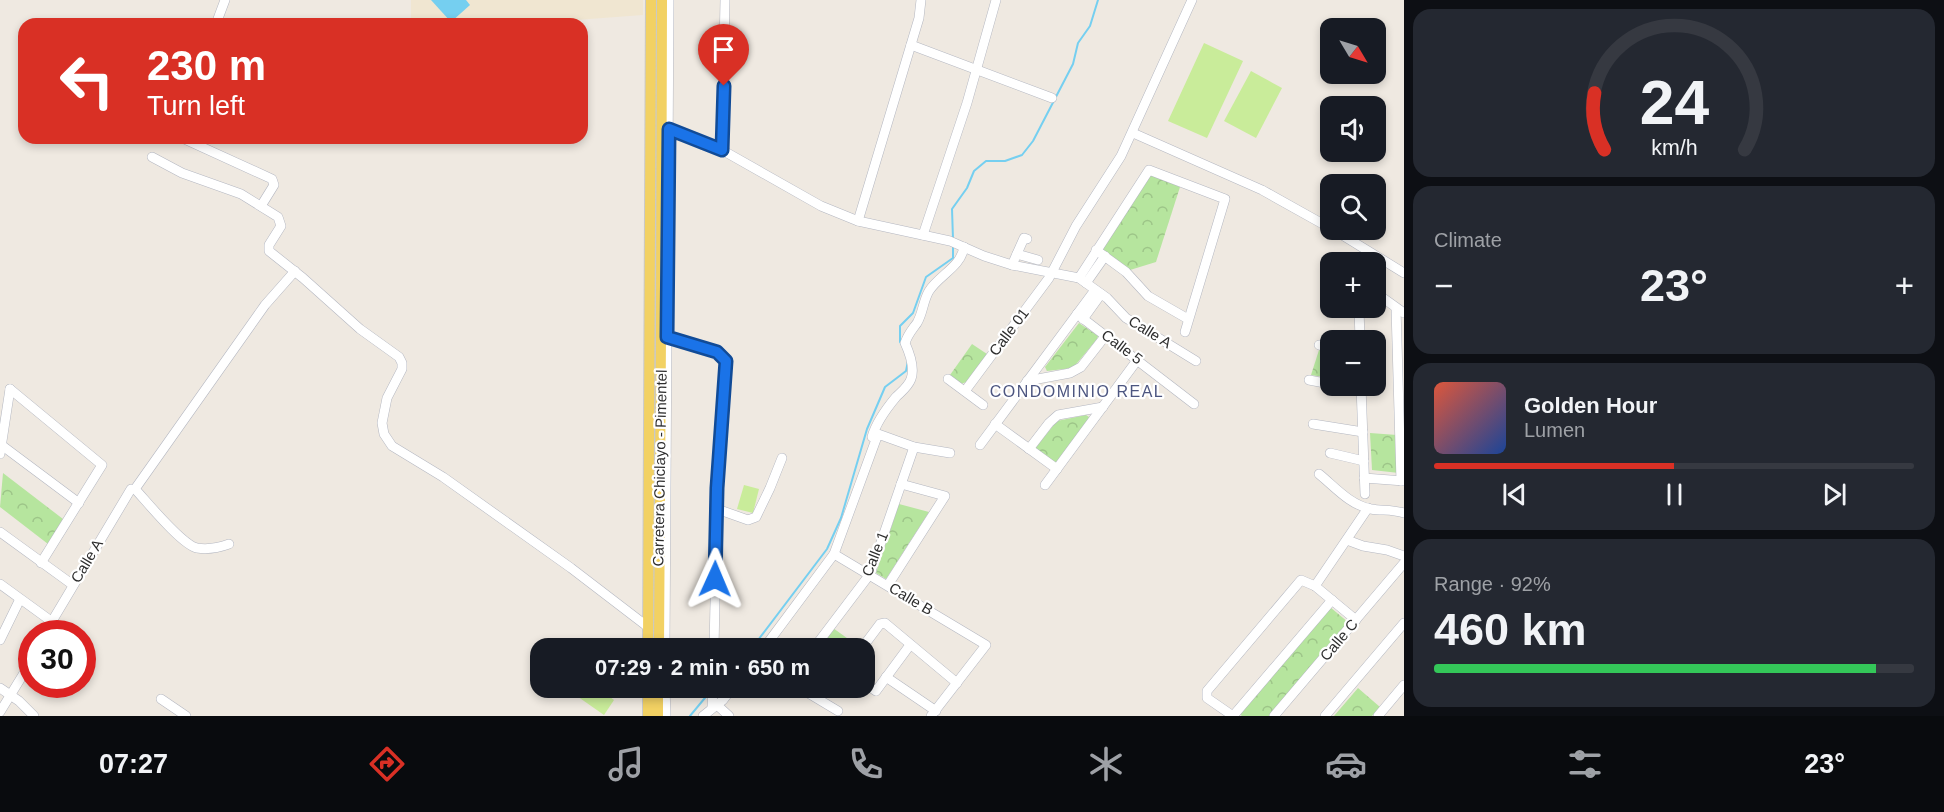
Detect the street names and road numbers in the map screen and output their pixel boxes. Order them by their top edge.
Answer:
street label: Calle 01 [985,305,1032,359]
street label: Calle A [1126,312,1175,351]
street label: Calle 5 [1099,326,1146,367]
street label: Carretera Chiclayo - Pimentel [649,369,670,566]
street label: Calle 1 [858,529,891,579]
street label: Calle A [67,536,106,585]
street label: Calle B [886,579,936,618]
street label: Calle C [1316,615,1361,664]

